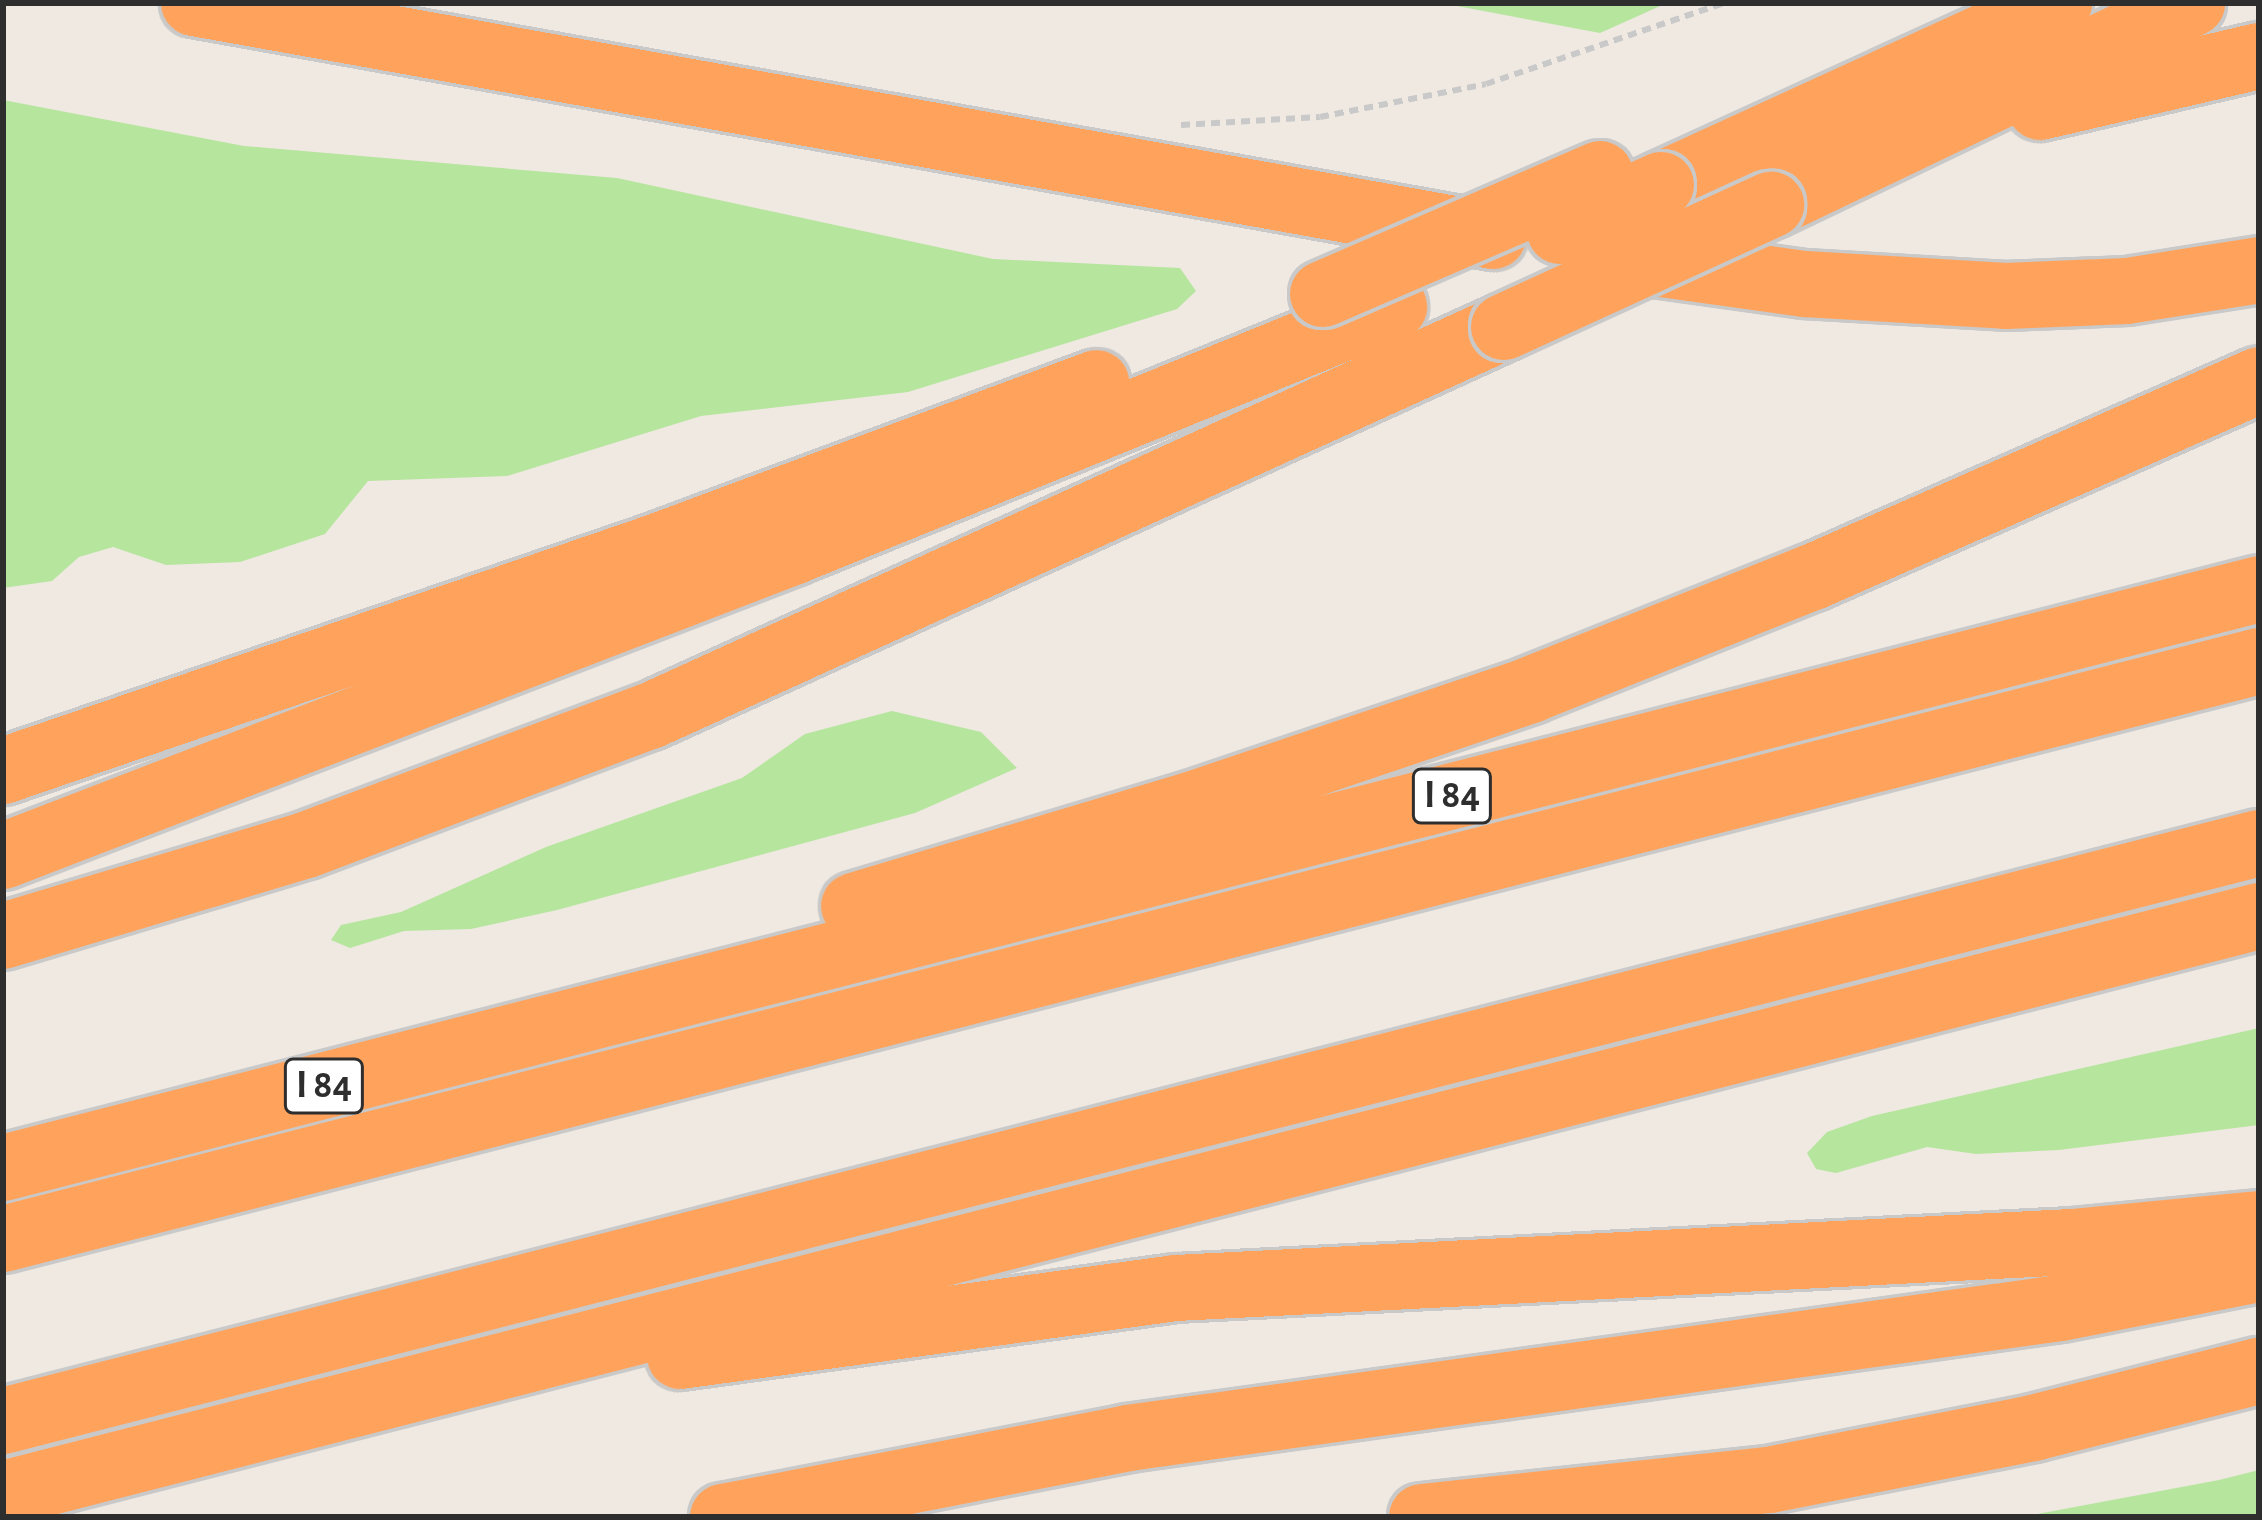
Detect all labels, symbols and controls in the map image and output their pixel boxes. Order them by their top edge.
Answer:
road number: I 84 [1410,763,1494,829]
road number: I 84 [282,1053,366,1119]

